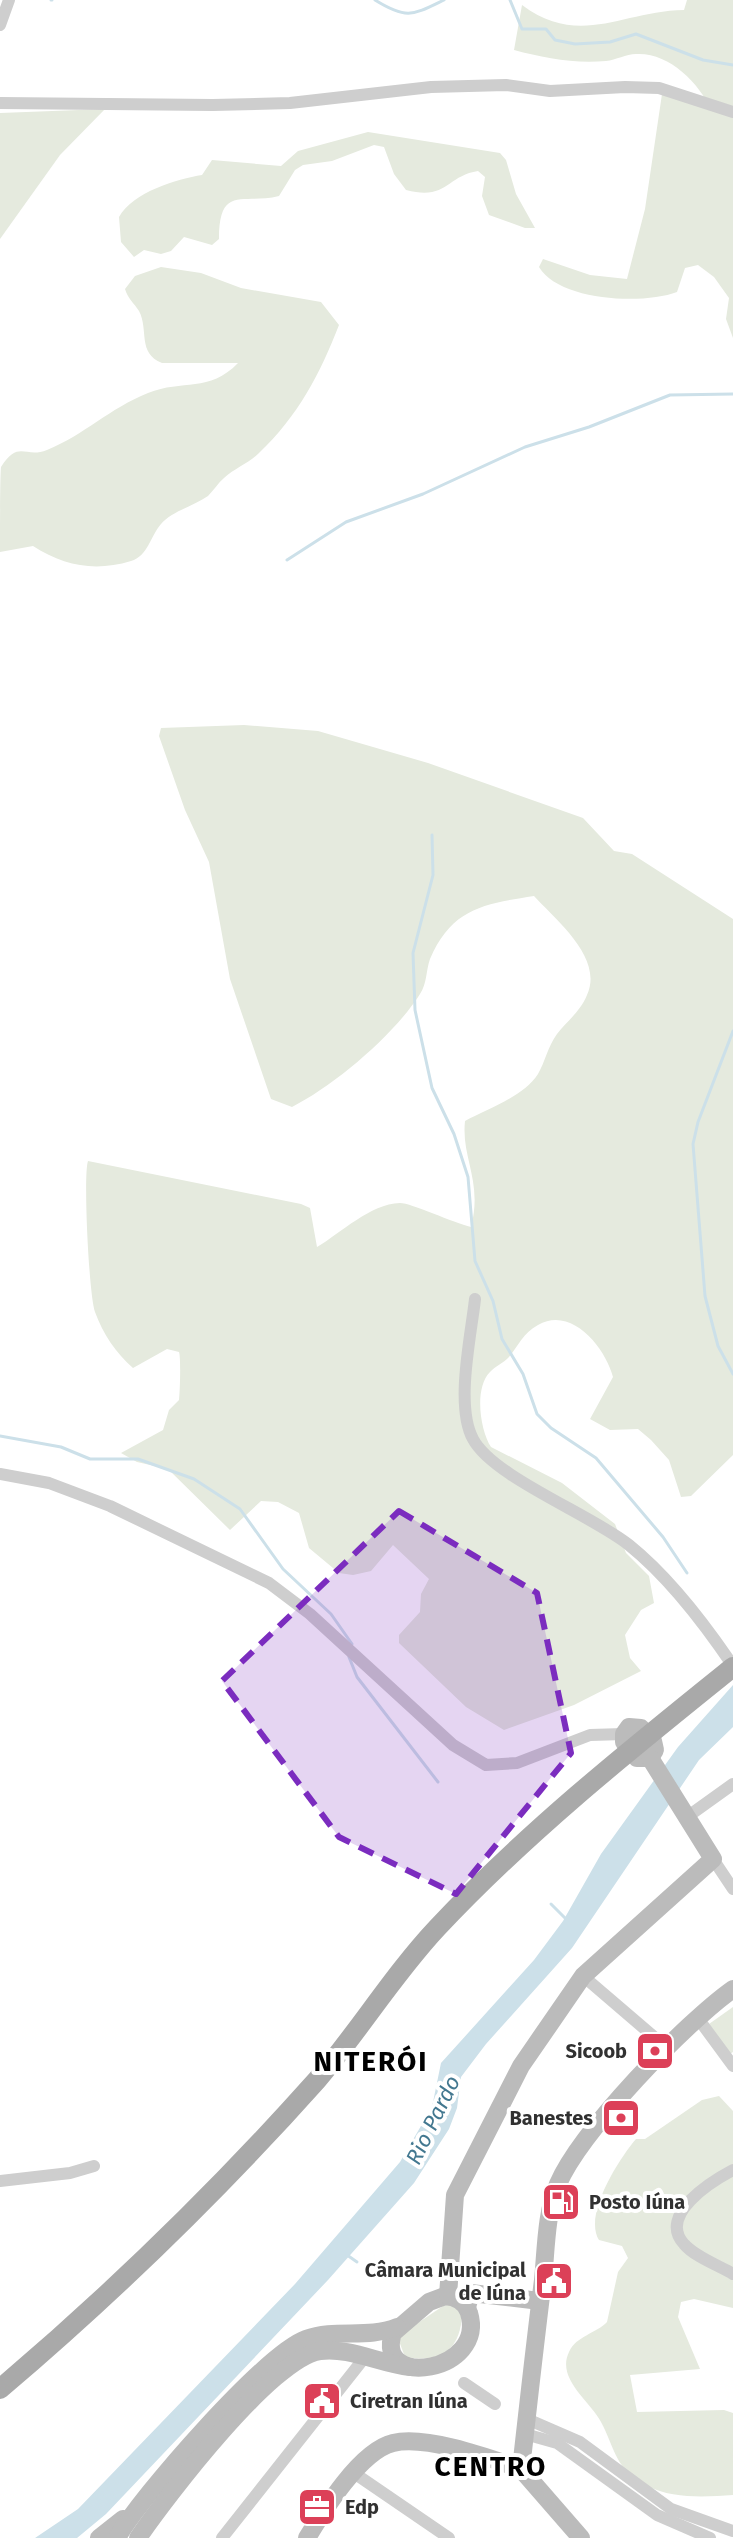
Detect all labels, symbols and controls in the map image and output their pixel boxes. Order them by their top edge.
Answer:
bank icon: Sicoob [634,2030,676,2072]
place label: Sicoob [565,2039,627,2063]
district label: NITERÓI [313,2045,429,2078]
water label: Rio Pardo [400,2071,466,2169]
bank icon: Banestes [600,2097,642,2139]
place label: Banestes [509,2106,593,2130]
fuel station icon: Posto Iúna [540,2181,582,2223]
place label: Posto Iúna [589,2190,685,2214]
place label: Câmara Municipal de Iúna [365,2258,526,2305]
public building icon: Câmara Municipal de Iúna [533,2260,575,2302]
public building icon: Ciretran Iúna [301,2380,343,2422]
place label: Ciretran Iúna [350,2389,468,2413]
district label: CENTRO [435,2450,547,2483]
office icon: Edp [296,2486,338,2528]
place label: Edp [345,2495,379,2519]

